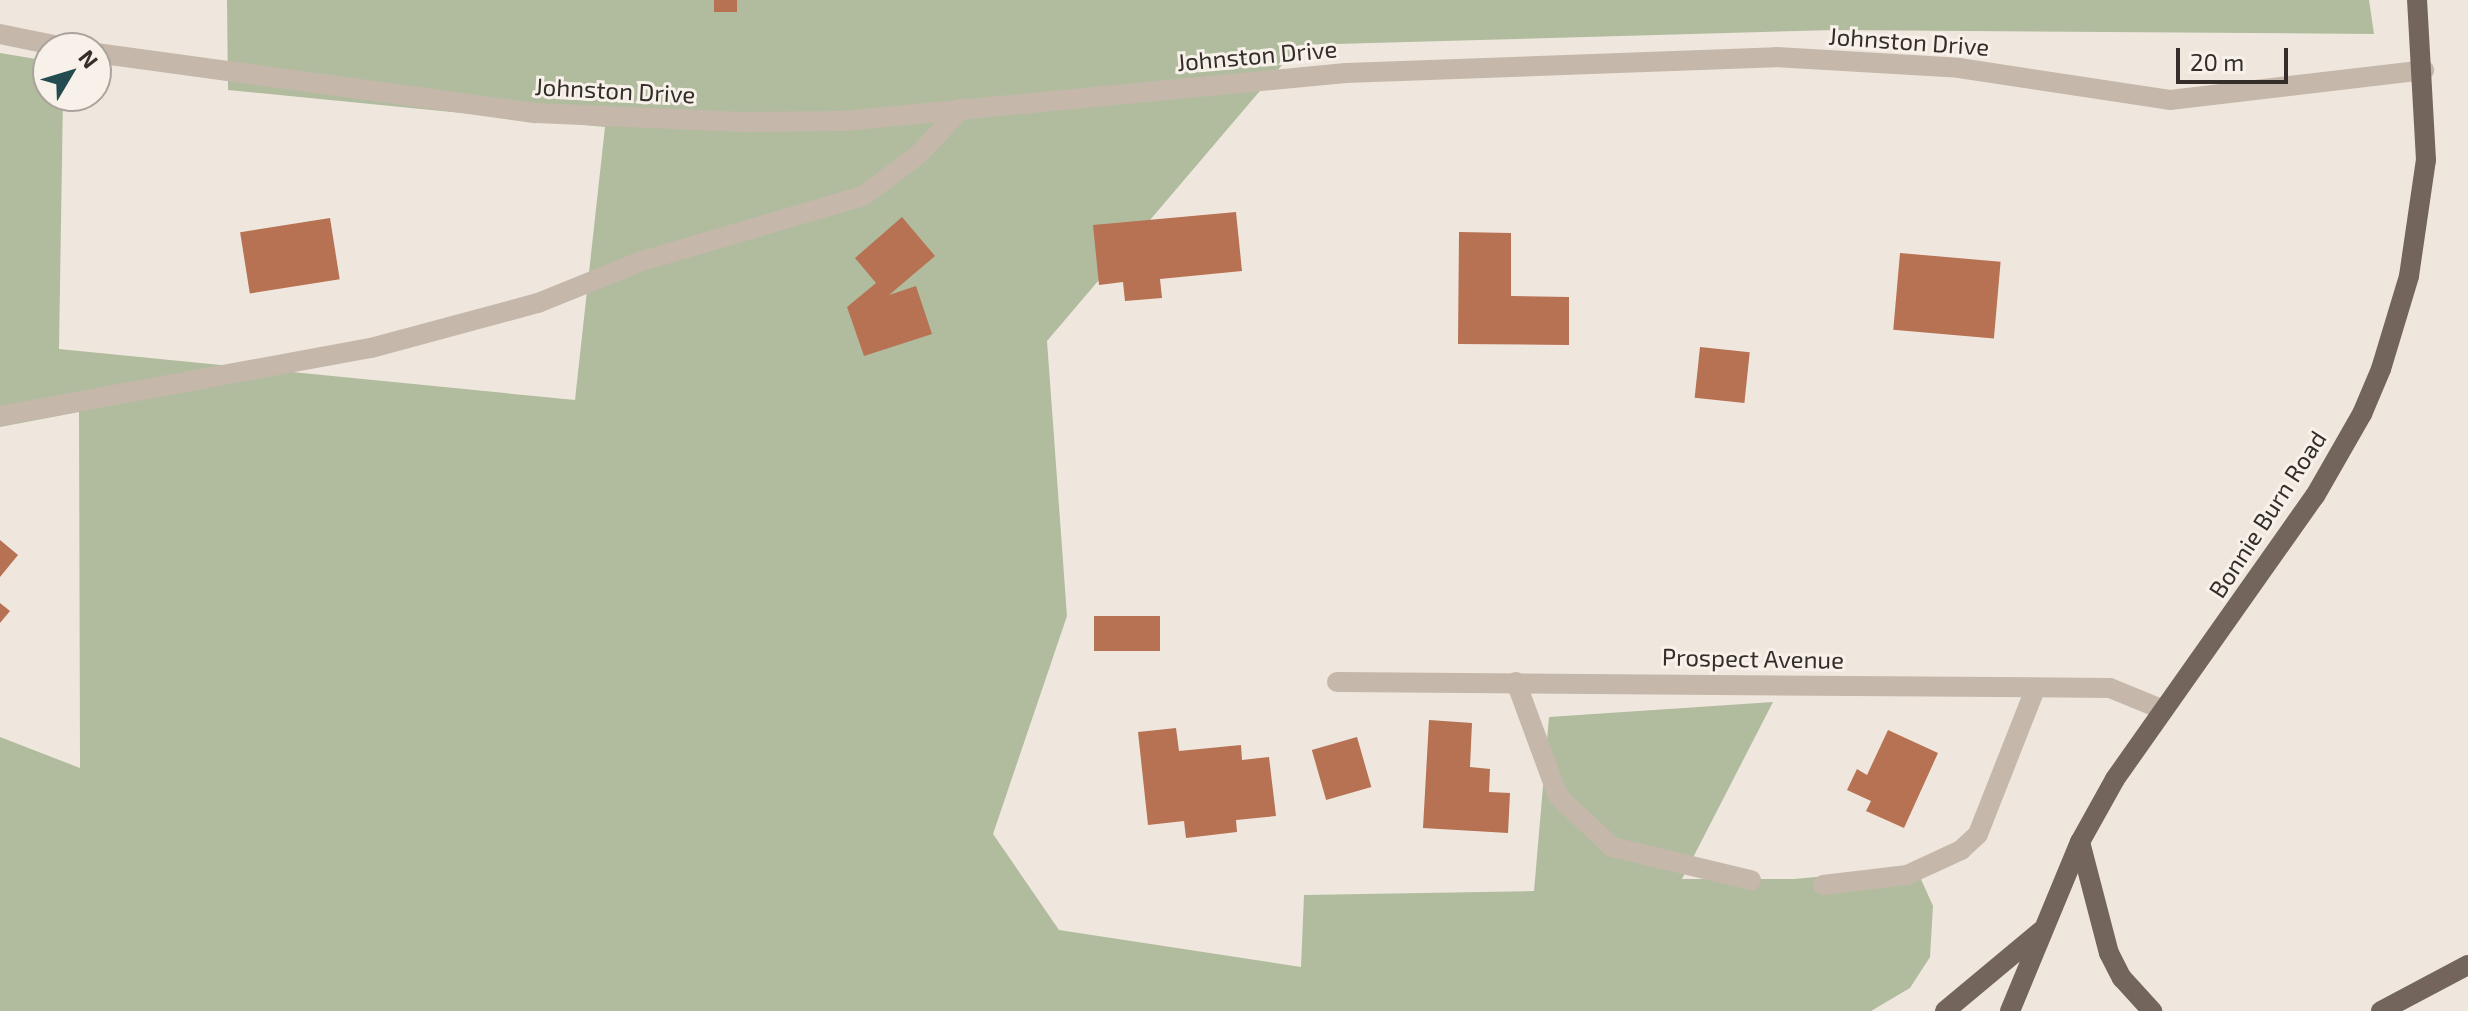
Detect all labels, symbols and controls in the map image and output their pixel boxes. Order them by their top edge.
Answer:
street label: Johnston Drive [1828,21,1990,61]
north arrow [32,32,112,112]
scale bar [2180,32,2292,82]
street label: Johnston Drive [1176,34,1338,76]
text: N [74,44,104,73]
text: 20 m [2190,47,2244,76]
street label: Johnston Drive [534,71,696,109]
street label: Bonnie Burn Road [2202,425,2332,603]
street label: Prospect Avenue [1661,642,1845,674]

